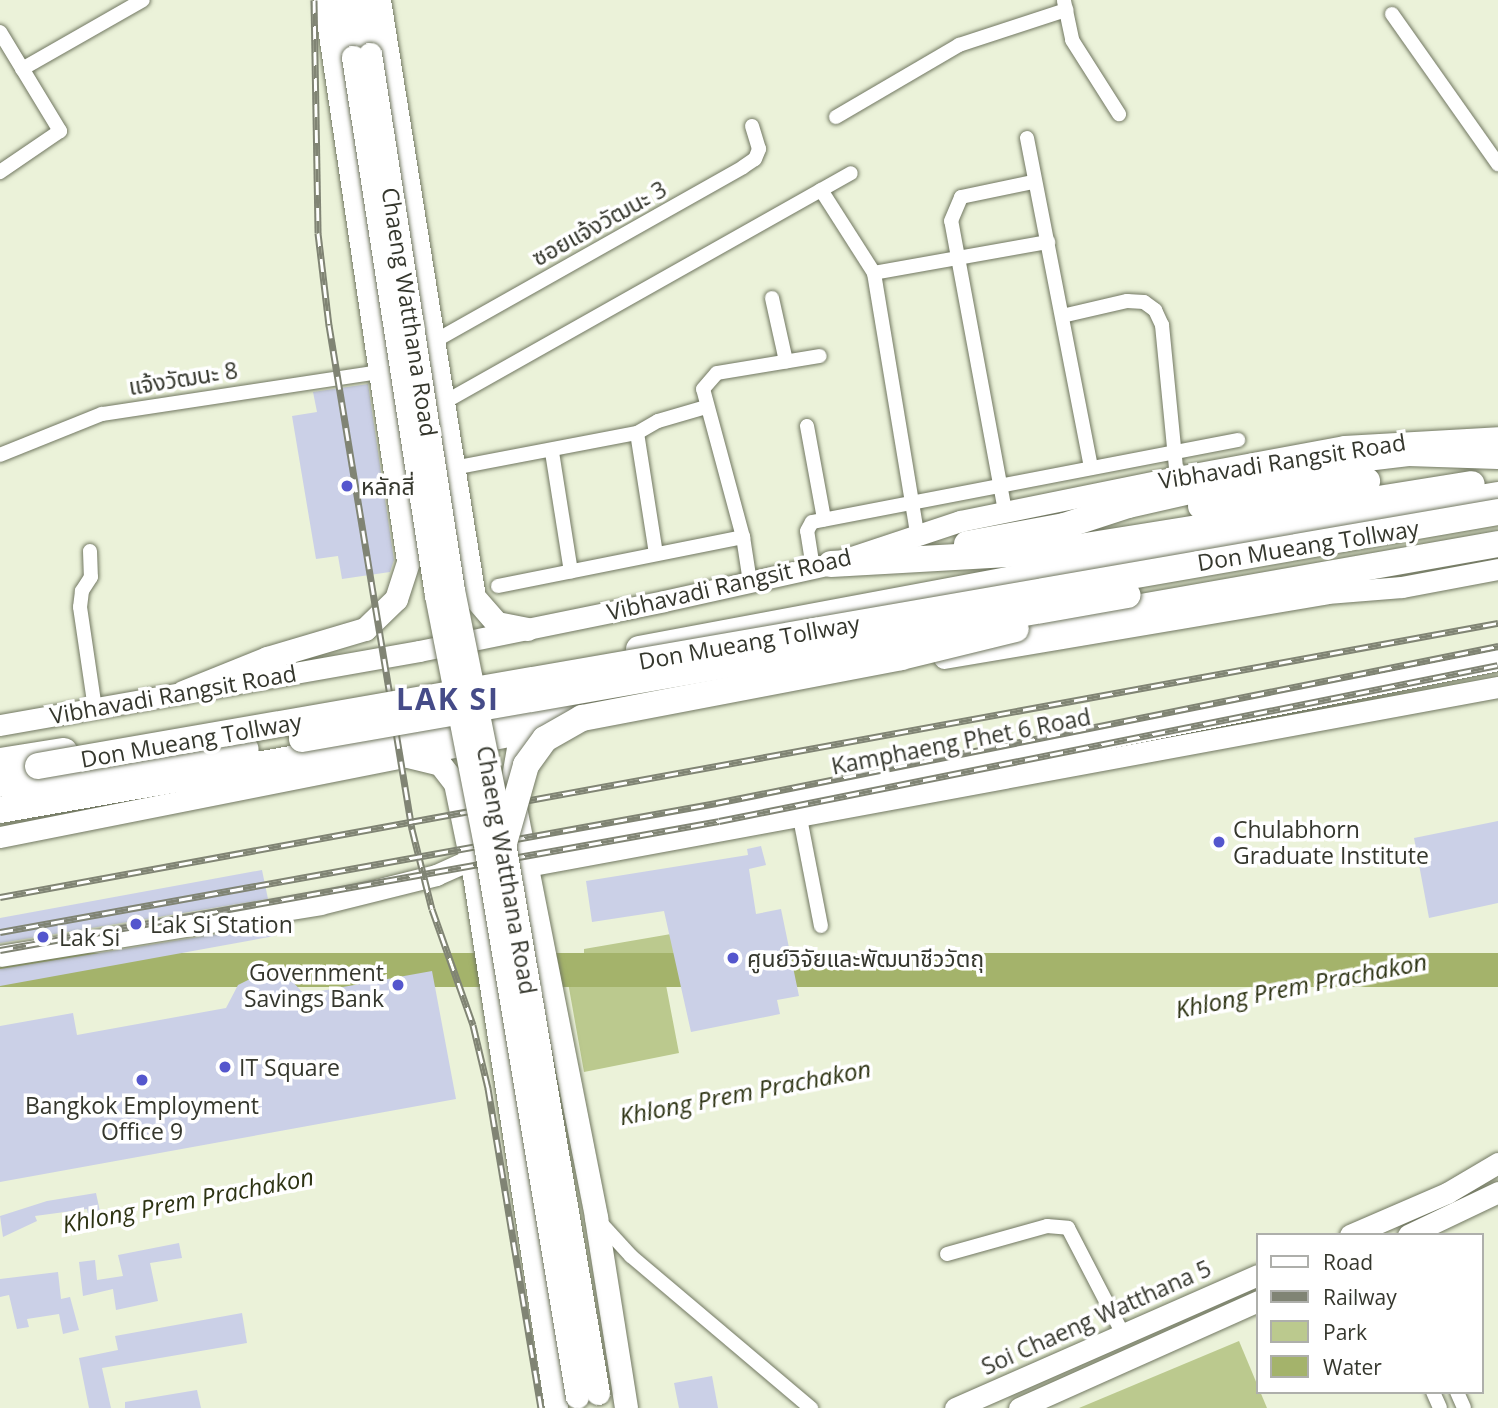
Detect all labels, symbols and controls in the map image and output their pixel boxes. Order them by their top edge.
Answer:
street label: ซอยแจ้งวัฒนะ 3 [527,175,671,271]
street label: Chaeng Watthana Road [377,185,443,439]
street label: แจ้งวัฒนะ 8 [126,356,240,400]
street label: Vibhavadi Rangsit Road [1156,428,1408,494]
place label: หลักสี่ [361,472,415,500]
marker: หลักสี่ [339,478,355,494]
street label: Don Mueang Tollway [1195,514,1421,576]
street label: Vibhavadi Rangsit Road [604,542,854,626]
street label: Don Mueang Tollway [636,609,862,675]
street label: Vibhavadi Rangsit Road [48,659,298,729]
district label: LAK SI [397,681,499,717]
street label: Kamphaeng Phet 6 Road [829,702,1093,780]
street label: Don Mueang Tollway [78,707,304,773]
street label: Chaeng Watthana Road [472,744,542,996]
place label: Chulabhorn Graduate Institute [1233,815,1429,869]
marker: Chulabhorn Graduate Institute [1211,834,1227,850]
place label: Lak Si Station [150,910,293,938]
marker: Lak Si Station [128,916,144,932]
place label: Lak Si [59,923,120,951]
marker: Lak Si [33,927,53,947]
place label: ศูนย์วิจัยและพัฒนาชีววัตถุ [747,944,984,972]
water label: Khlong Prem Prachakon [1173,946,1429,1024]
marker: ศูนย์วิจัยและพัฒนาชีววัตถุ [725,950,741,966]
place label: Government Savings Bank [244,958,384,1012]
marker: Government Savings Bank [390,977,406,993]
place label: IT Square [239,1053,340,1081]
water label: Khlong Prem Prachakon [617,1053,873,1131]
marker: IT Square [217,1059,233,1075]
marker: Bangkok Employment Office 9 [134,1072,150,1088]
place label: Bangkok Employment Office 9 [25,1091,259,1145]
water label: Khlong Prem Prachakon [60,1161,316,1239]
legend [1256,1233,1484,1394]
text: Road [1323,1248,1373,1276]
street label: Soi Chaeng Watthana 5 [977,1254,1215,1380]
text: Railway [1323,1283,1397,1311]
text: Park [1323,1318,1367,1346]
text: Water [1323,1353,1382,1381]

